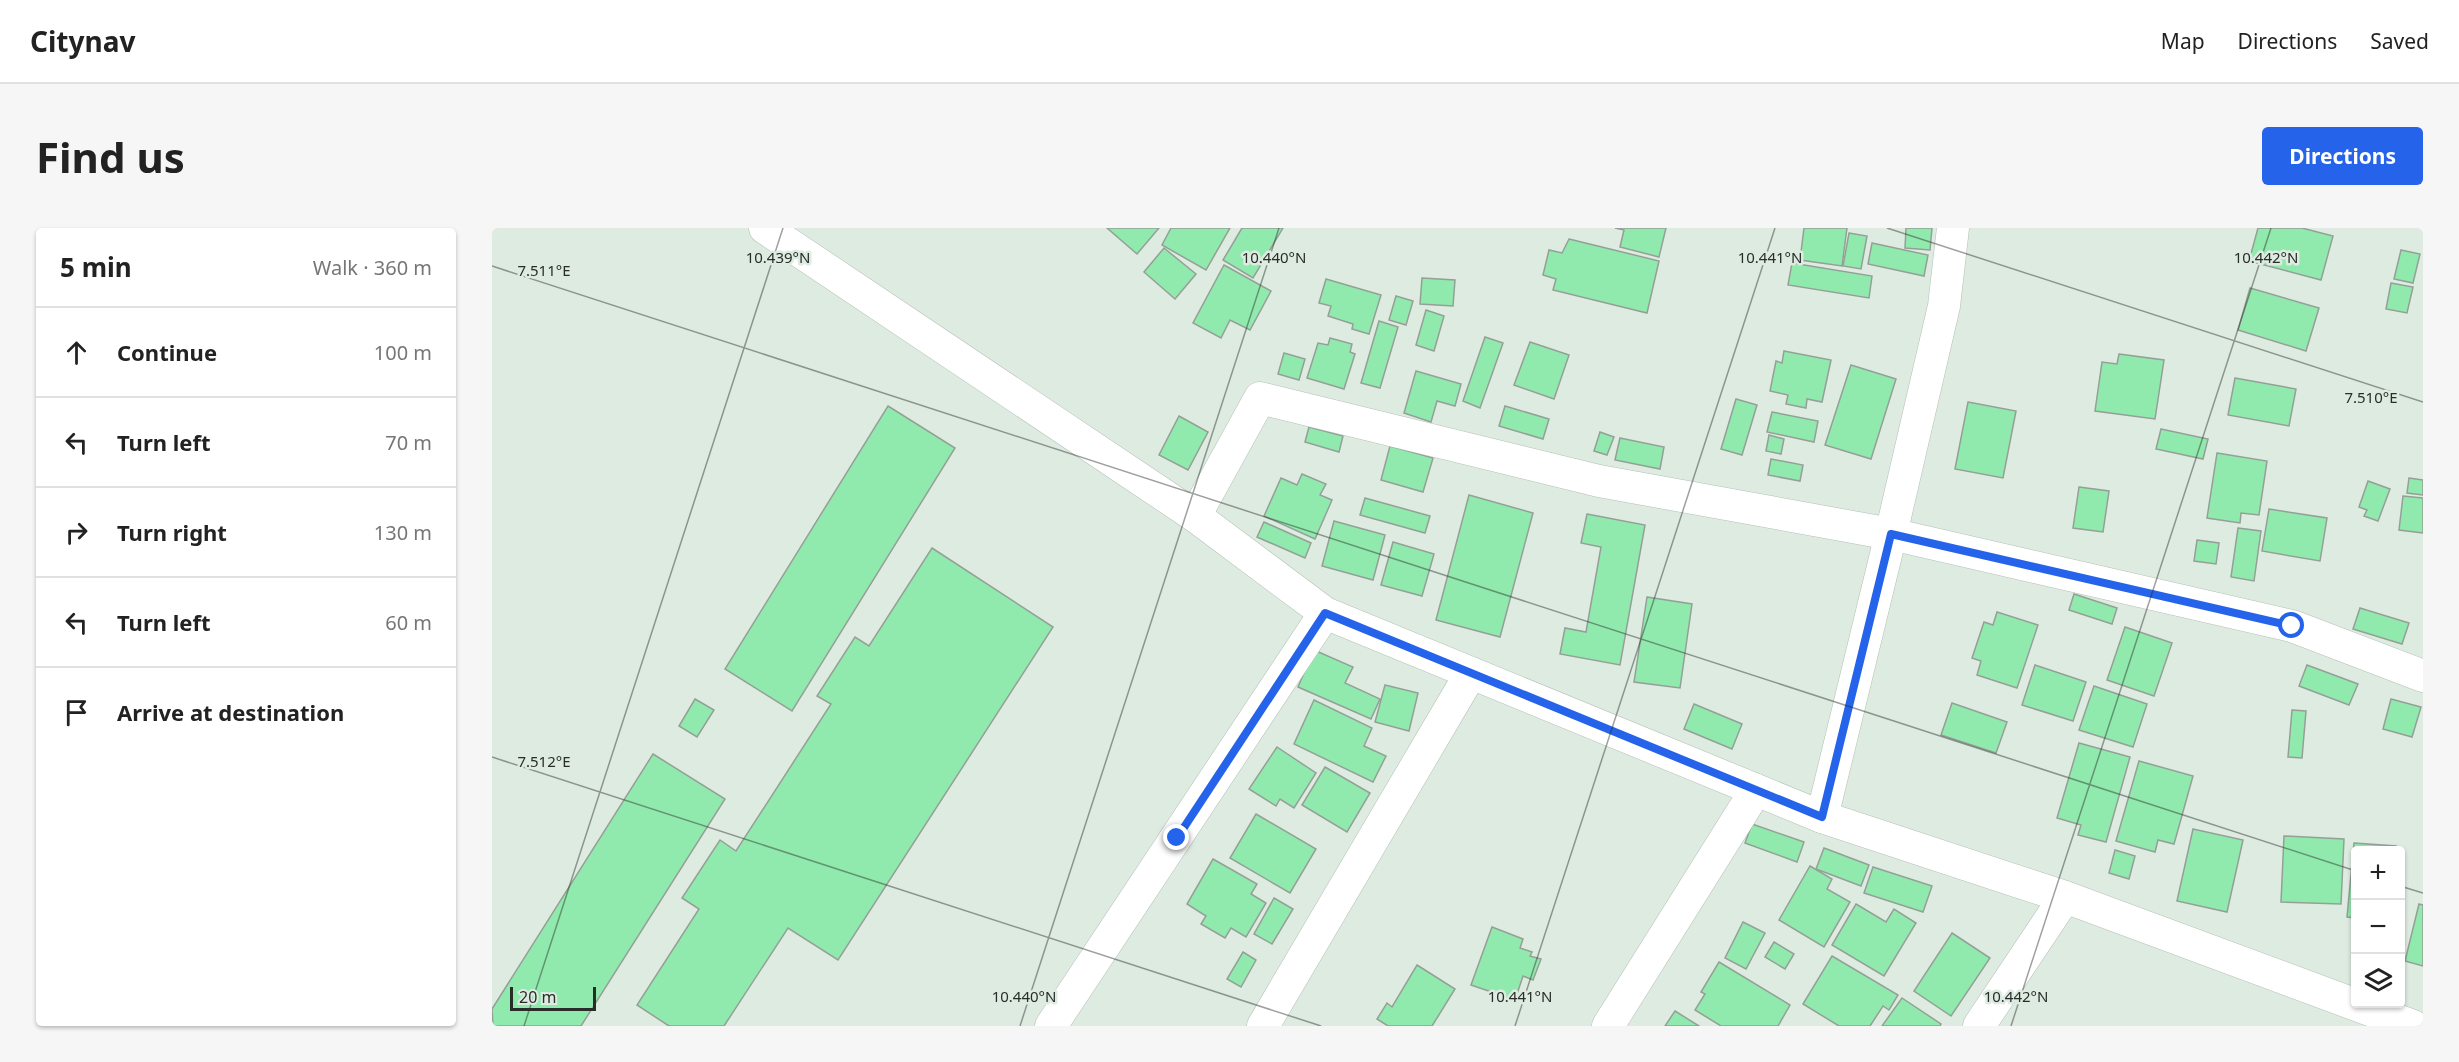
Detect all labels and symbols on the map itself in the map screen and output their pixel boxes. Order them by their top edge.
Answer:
text: 10.439°N [746,247,810,267]
text: 10.440°N [1242,247,1306,267]
text: 10.441°N [1738,247,1802,267]
text: 10.442°N [2234,247,2298,267]
text: 7.511°E [517,260,571,280]
text: 7.510°E [2344,387,2398,407]
route start [2278,612,2304,638]
text: 7.512°E [517,751,571,771]
route end [1163,824,1189,850]
scale bar [510,984,596,1012]
text: 10.440°N [992,986,1056,1006]
text: 10.441°N [1488,986,1552,1006]
text: 10.442°N [1984,986,2048,1006]

